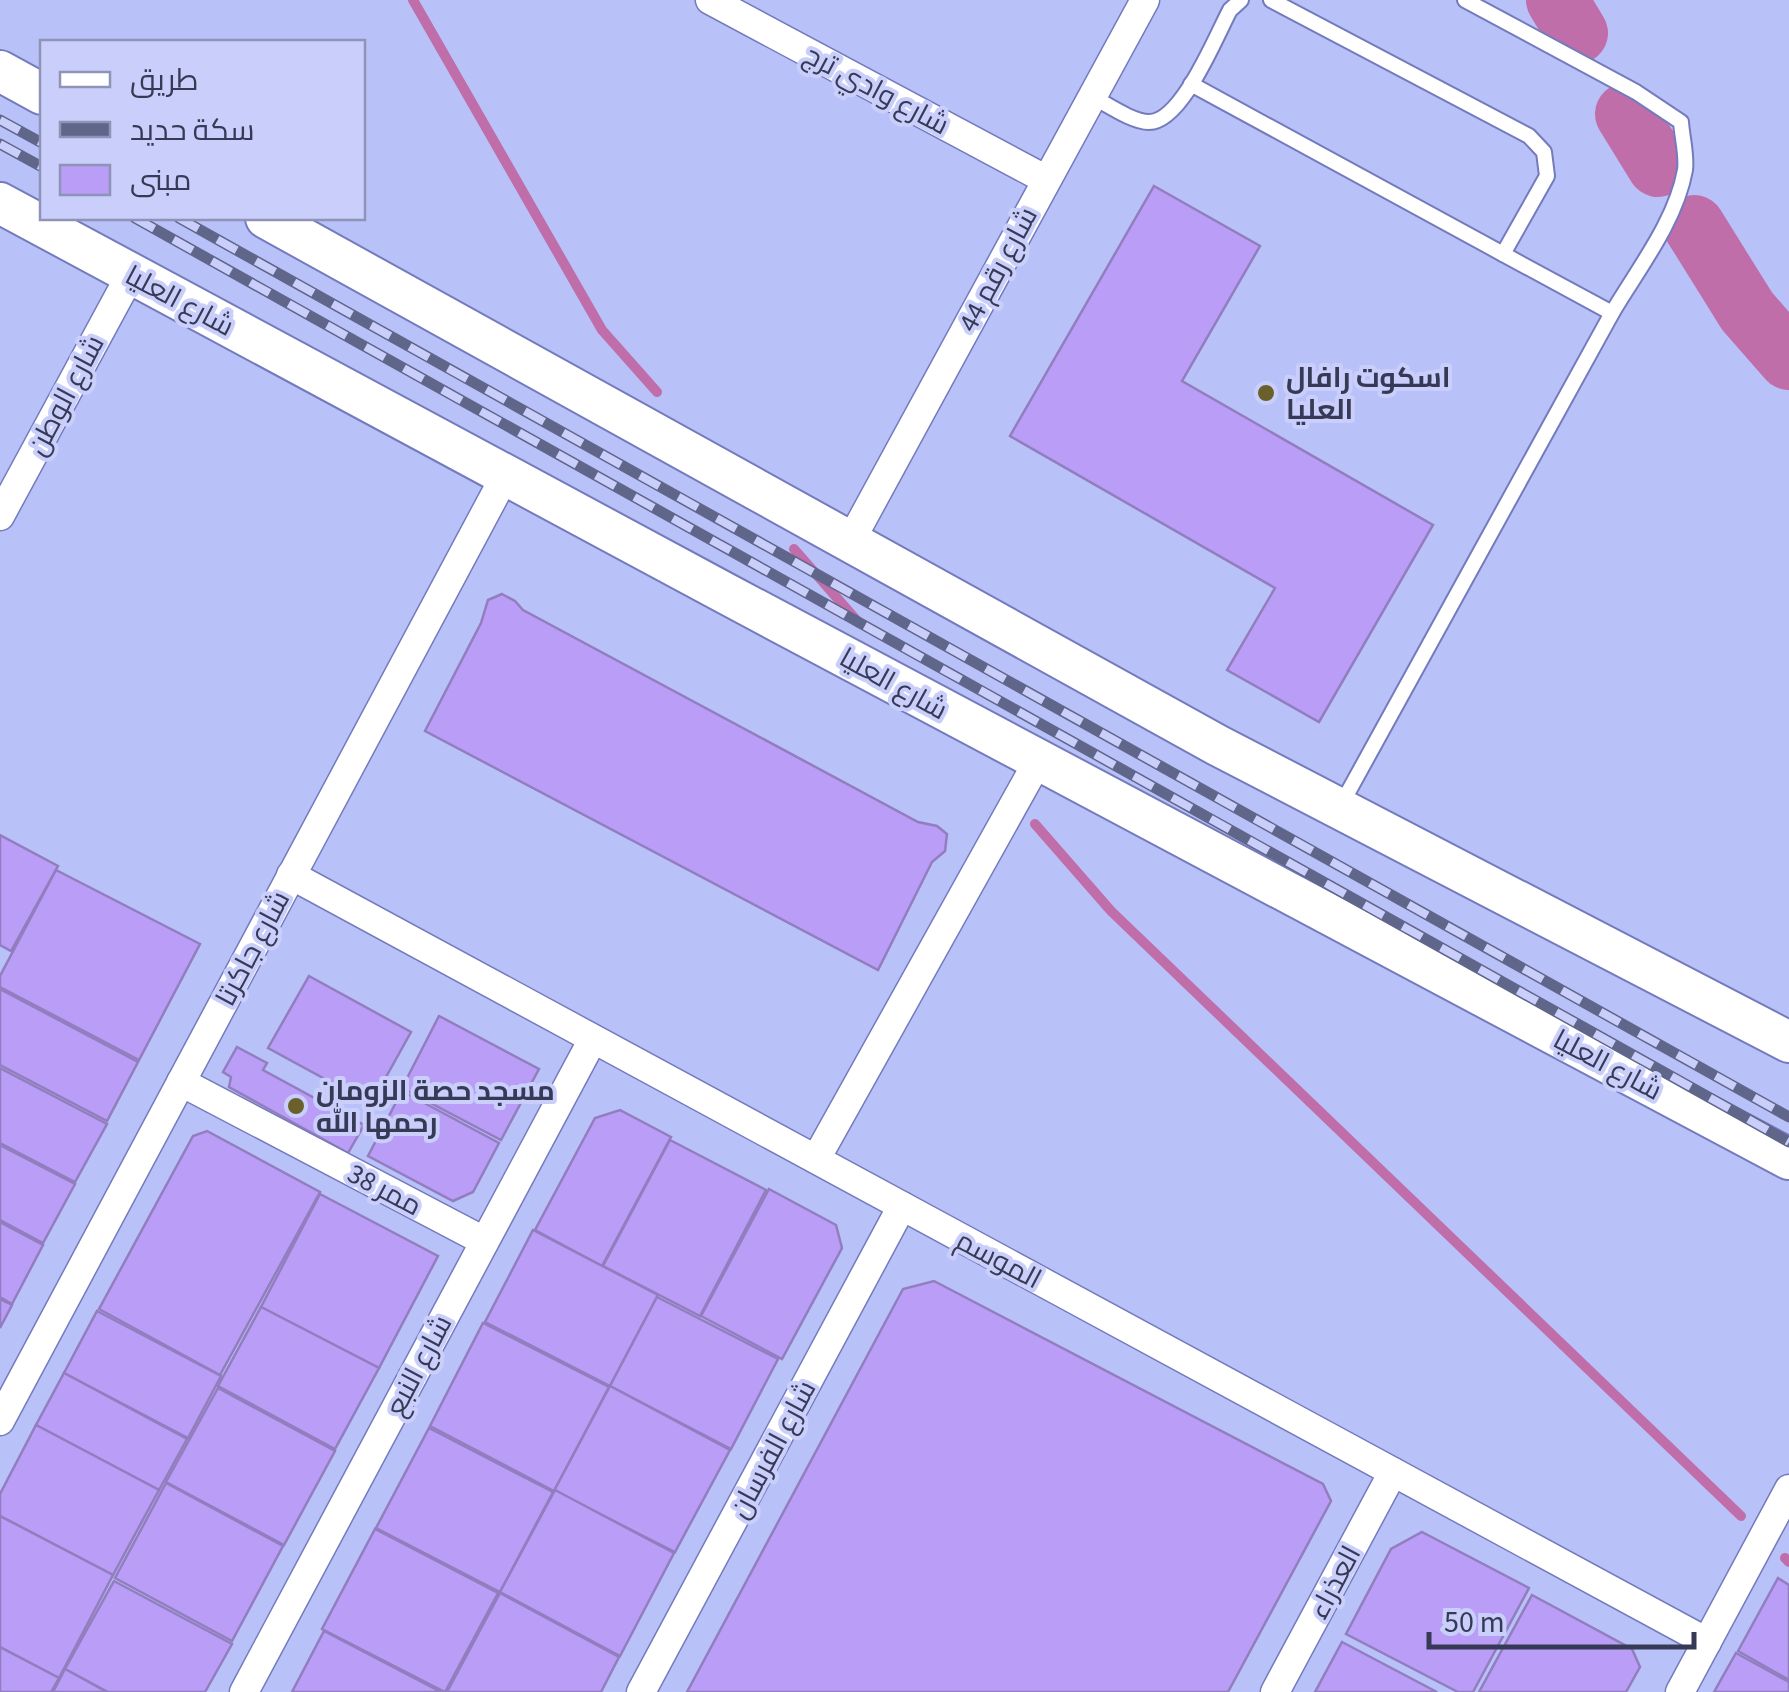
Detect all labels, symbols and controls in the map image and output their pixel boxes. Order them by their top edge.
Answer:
street label: شارع وادي ترج [796,35,956,146]
legend [40,40,365,220]
text: طريق [130,59,199,102]
text: سكة حديد [130,109,255,152]
text: مبنى [130,159,191,202]
street label: شارع رقم 44 [948,200,1047,339]
street label: شارع العليا [118,256,241,346]
street label: شارع الوطن [17,328,114,463]
place label: اسكوت رافال العليا [1286,358,1451,430]
marker: اسكوت رافال العليا [1255,382,1277,404]
street label: شارع العليا [832,638,955,730]
street label: شارع جاكرتا [206,884,300,1013]
street label: شارع العليا [1546,1020,1669,1110]
place label: مسجد حصة الزومان رحمها الله [316,1071,555,1143]
marker: مسجد حصة الزومان رحمها الله [285,1095,307,1117]
street label: ممر 38 [340,1154,429,1226]
street label: الموسم [949,1221,1049,1299]
street label: شارع النبع [376,1308,462,1423]
street label: شارع الفرسان [720,1373,826,1526]
street label: العذراء [1299,1539,1371,1626]
scale bar [1429,1587,1694,1649]
text: 50 m [1444,1601,1505,1644]

